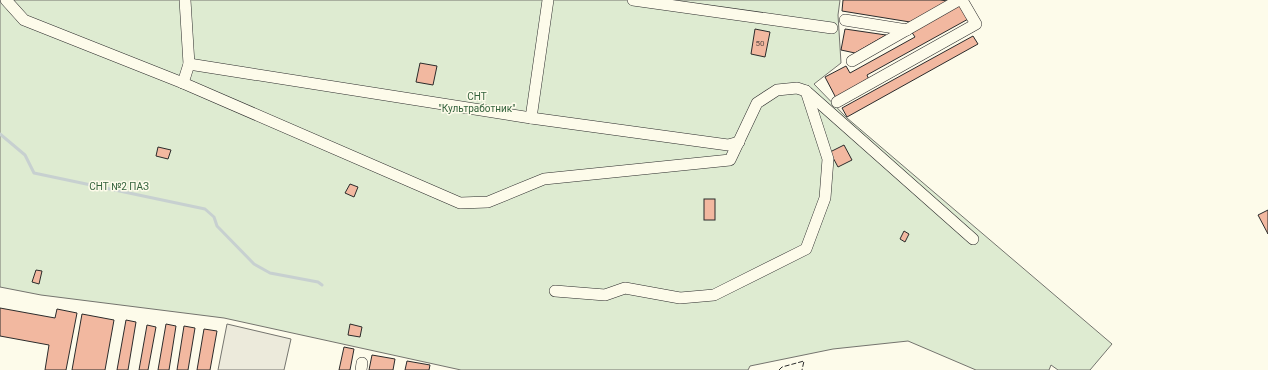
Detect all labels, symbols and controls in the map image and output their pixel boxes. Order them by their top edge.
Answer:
house number: 50 [756,39,765,48]
park label: СНТ "Культработник" [439,91,515,114]
park label: СНТ №2 ПАЗ [89,181,149,192]

